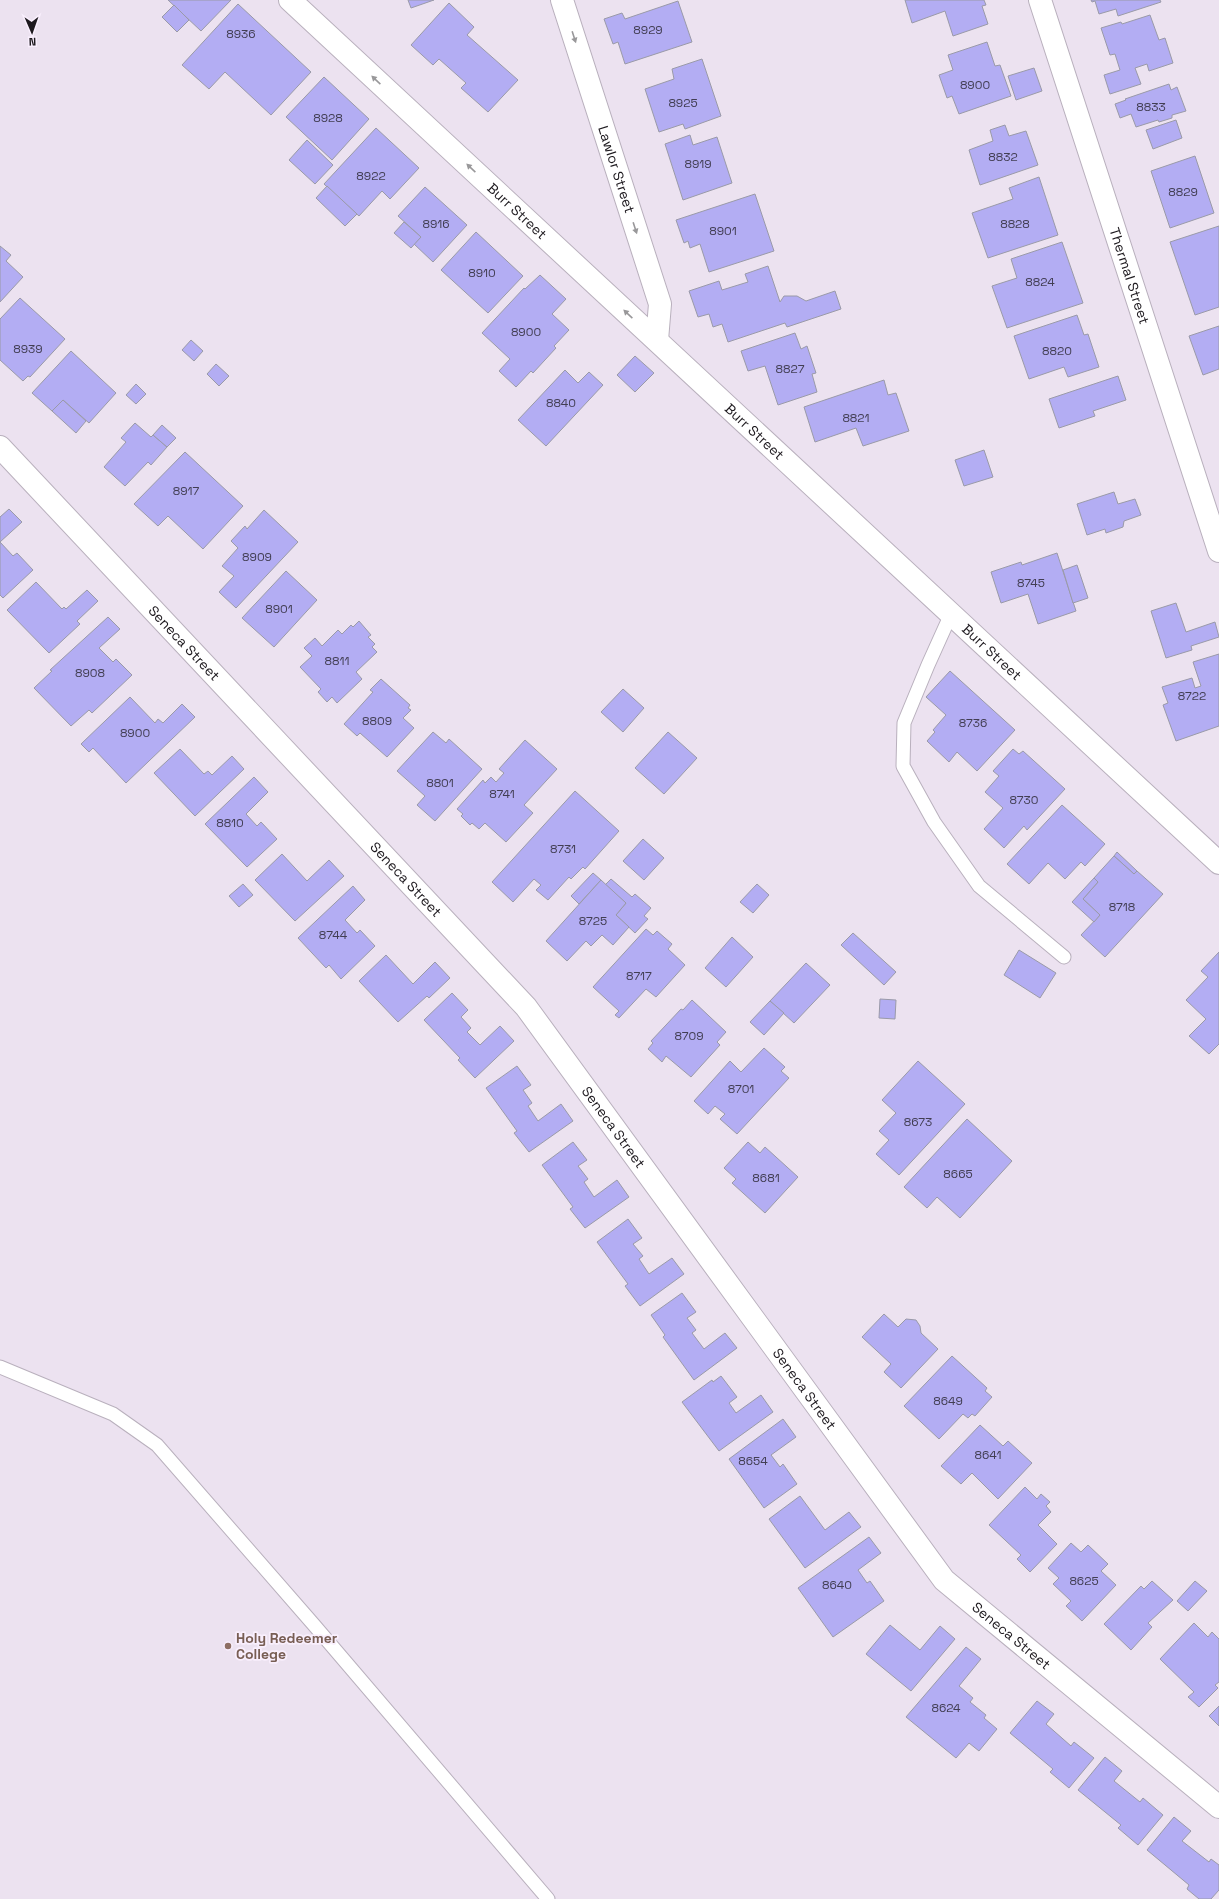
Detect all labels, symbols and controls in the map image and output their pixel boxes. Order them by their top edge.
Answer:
north arrow [12,12,52,52]
house number: 8929 [633,22,663,38]
house number: 8936 [226,26,256,42]
one-way arrow [571,31,577,43]
text: N [28,35,36,49]
one-way arrow [371,75,381,84]
house number: 8900 [960,77,990,93]
house number: 8925 [668,95,698,111]
house number: 8833 [1136,99,1166,115]
house number: 8928 [313,110,343,126]
street label: Lawlor Street [594,124,639,215]
house number: 8832 [988,149,1018,165]
house number: 8919 [684,156,712,172]
one-way arrow [466,163,476,173]
house number: 8922 [356,168,386,184]
street label: Burr Street [484,179,551,243]
house number: 8829 [1168,184,1198,200]
house number: 8916 [422,216,450,232]
house number: 8828 [1000,216,1030,232]
one-way arrow [632,222,638,234]
house number: 8901 [709,223,737,239]
street label: Thermal Street [1106,225,1154,326]
house number: 8910 [468,265,496,281]
house number: 8824 [1025,274,1055,290]
one-way arrow [623,309,633,318]
house number: 8900 [511,324,541,340]
house number: 8939 [13,341,43,357]
house number: 8820 [1042,343,1072,359]
house number: 8827 [776,361,805,377]
house number: 8840 [546,395,576,411]
street label: Burr Street [721,399,788,464]
house number: 8821 [842,410,870,426]
house number: 8917 [173,483,200,499]
house number: 8909 [242,549,272,565]
house number: 8745 [1017,575,1045,591]
house number: 8901 [265,601,293,617]
street label: Seneca Street [145,602,224,684]
street label: Burr Street [958,620,1025,684]
house number: 8811 [325,653,349,669]
house number: 8908 [75,665,105,681]
house number: 8722 [1178,688,1206,704]
house number: 8809 [362,713,392,729]
house number: 8736 [959,715,987,731]
house number: 8900 [120,725,150,741]
house number: 8801 [426,775,454,791]
house number: 8741 [489,786,515,802]
house number: 8730 [1009,792,1039,808]
house number: 8810 [216,815,244,831]
street label: Seneca Street [366,838,446,921]
house number: 8731 [550,841,576,857]
house number: 8718 [1109,899,1135,915]
house number: 8725 [579,913,607,929]
house number: 8744 [319,927,348,943]
house number: 8717 [626,968,652,984]
house number: 8709 [674,1028,704,1044]
house number: 8701 [728,1081,754,1097]
street label: Seneca Street [578,1083,649,1171]
house number: 8673 [904,1114,932,1130]
house number: 8665 [943,1166,973,1182]
house number: 8681 [752,1170,780,1186]
street label: Seneca Street [769,1345,840,1433]
house number: 8649 [933,1393,963,1409]
house number: 8641 [974,1447,1002,1463]
house number: 8654 [738,1453,768,1469]
house number: 8625 [1069,1573,1099,1589]
house number: 8640 [822,1577,852,1593]
street label: Seneca Street [968,1598,1054,1673]
place label: Holy Redeemer College [236,1629,338,1663]
marker: Holy Redeemer College [223,1641,233,1651]
house number: 8624 [931,1700,961,1716]

